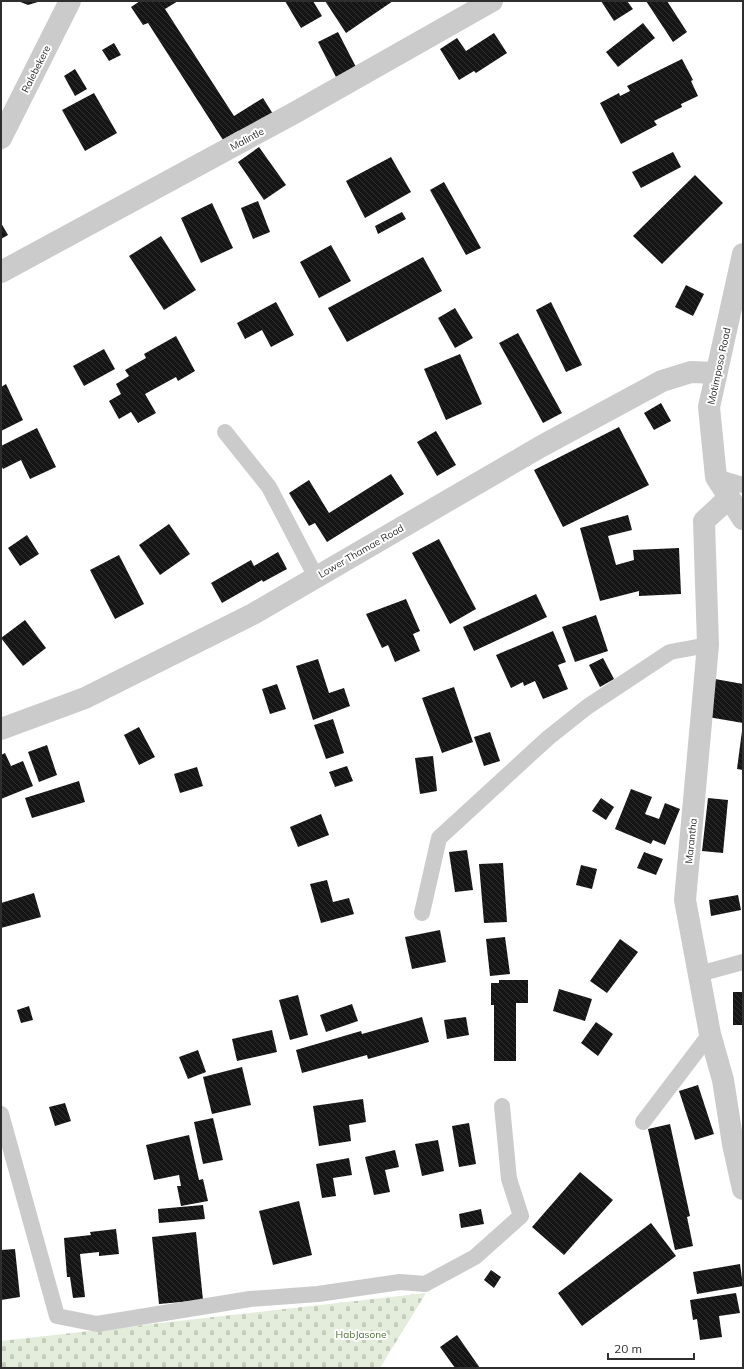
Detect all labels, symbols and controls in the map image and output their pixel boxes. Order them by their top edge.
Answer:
street label: Ralebekere [18,43,54,95]
street label: Malintle [228,125,266,153]
street label: Motimposo Road [704,326,734,406]
street label: Lower Thamae Road [316,521,406,581]
street label: Marantha [682,818,700,864]
park label: HabJasone [336,1328,386,1341]
scale bar [608,1335,694,1361]
text: 20 m [614,1341,642,1356]

